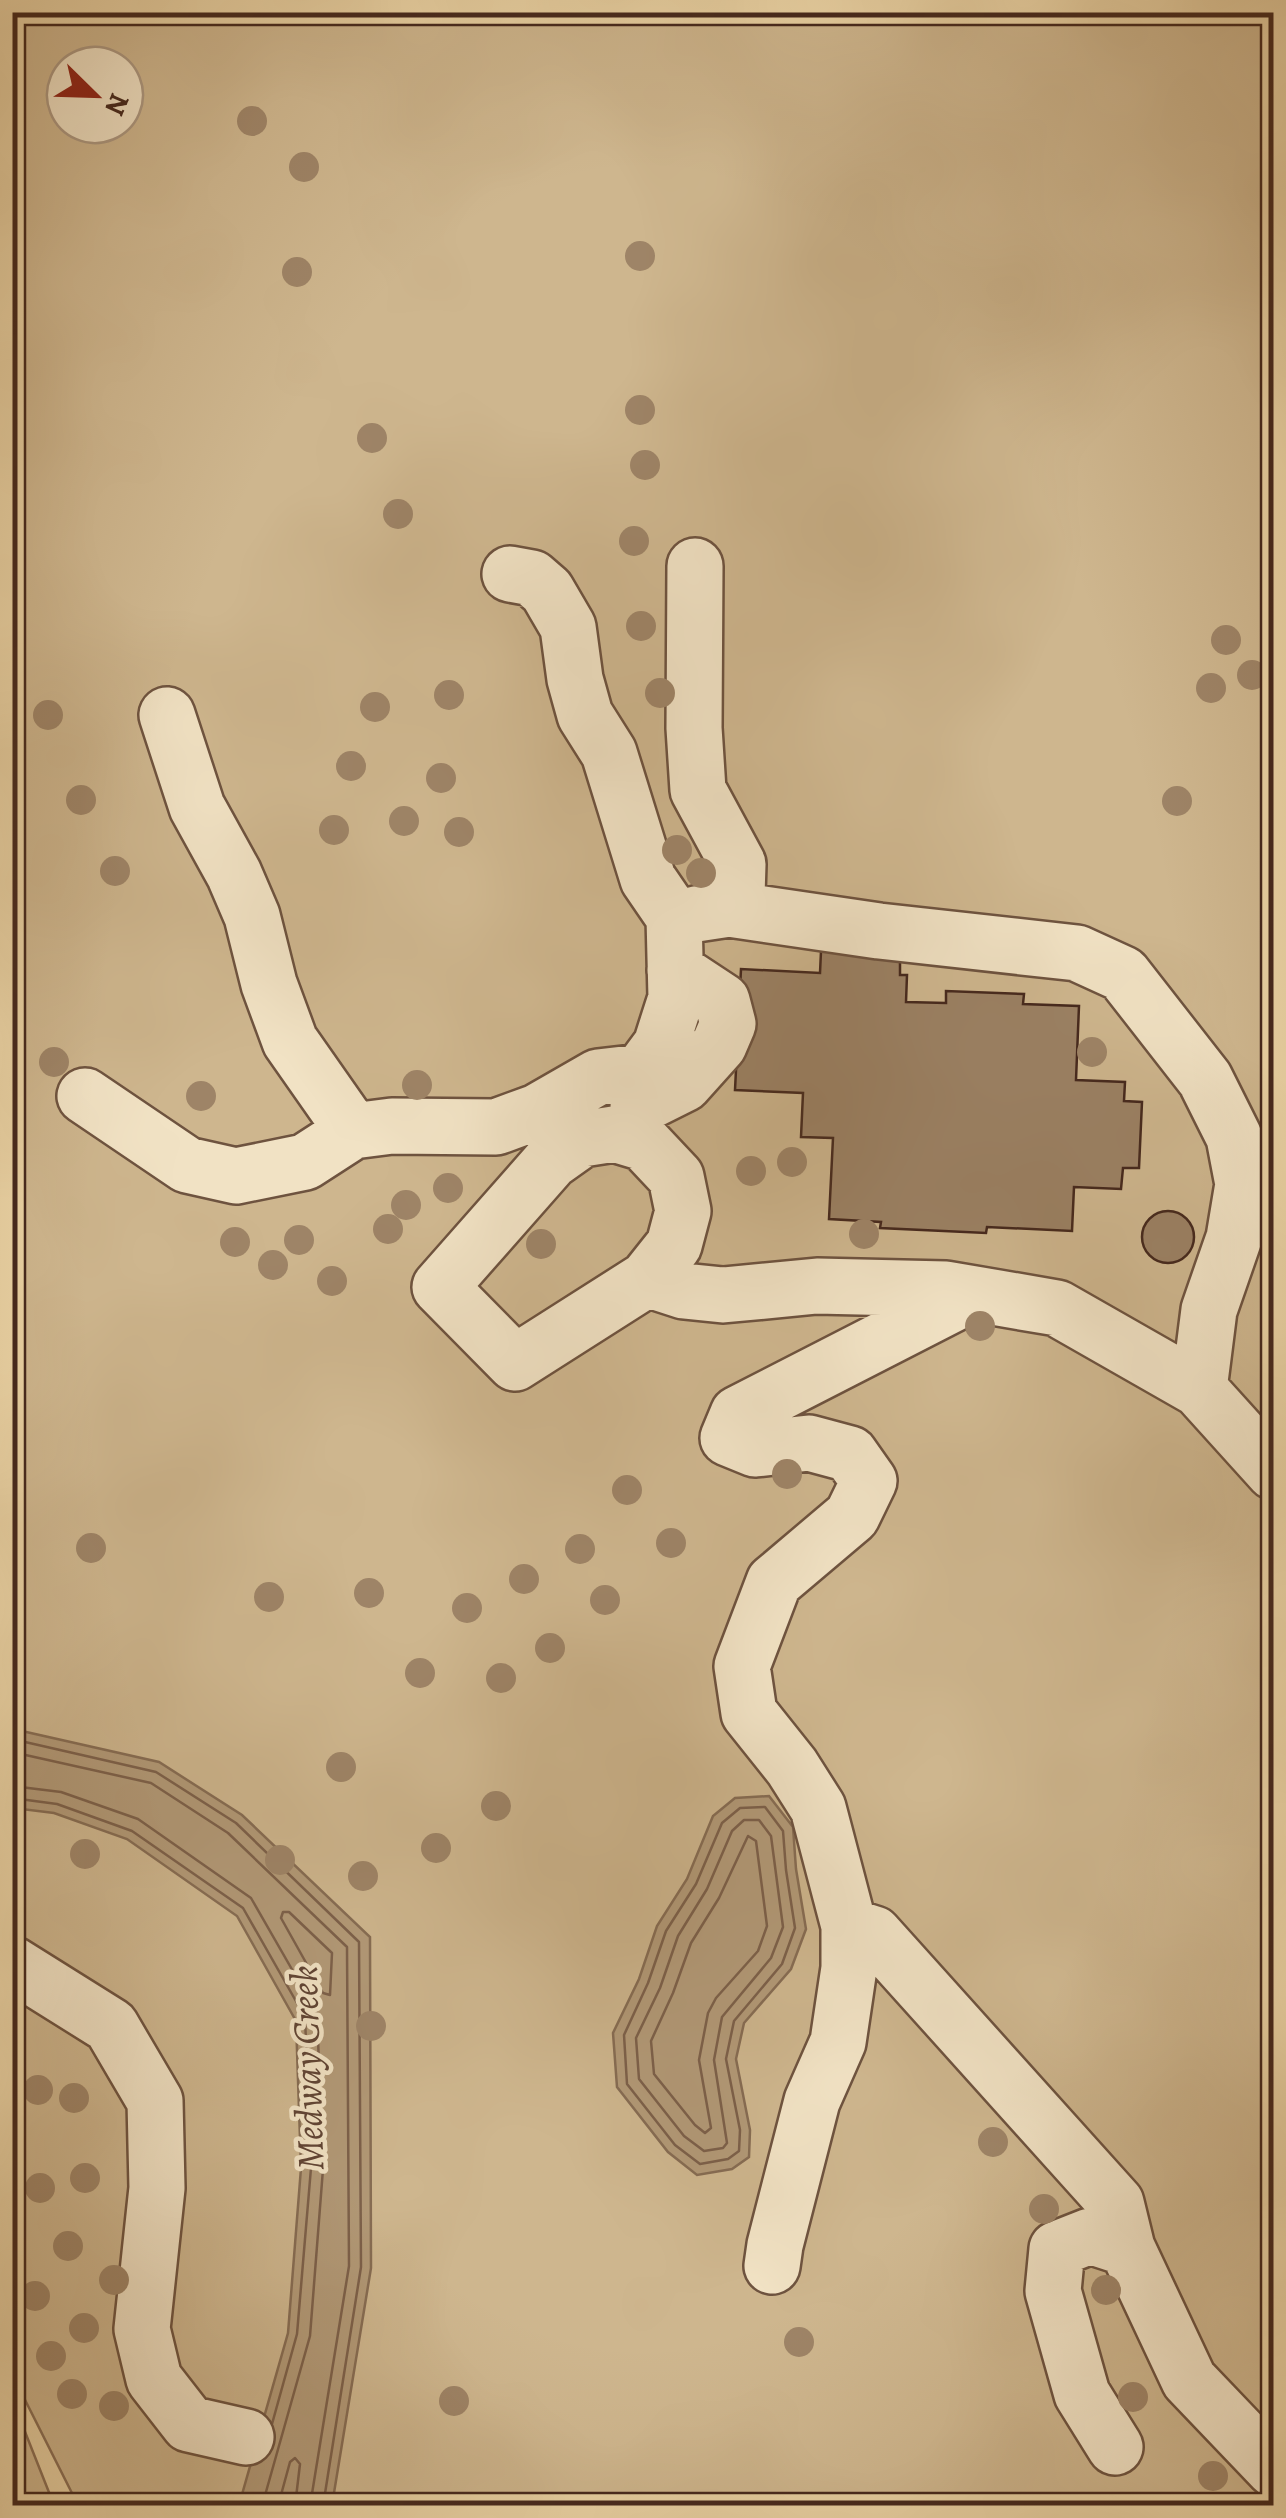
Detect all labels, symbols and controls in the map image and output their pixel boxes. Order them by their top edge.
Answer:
north arrow [45,45,145,145]
text: N [96,88,139,121]
water label: Medway Creek [277,1965,337,2171]

